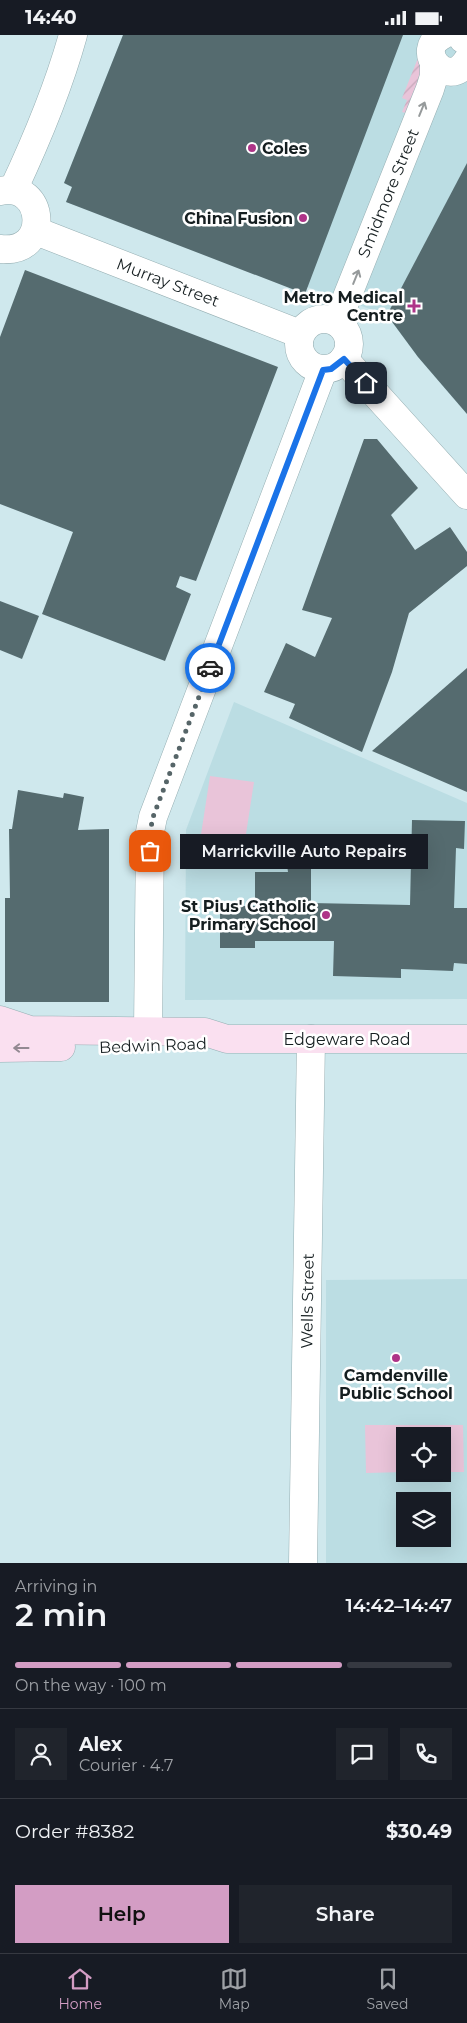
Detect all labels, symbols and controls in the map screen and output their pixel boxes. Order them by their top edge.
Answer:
text: 14:40 [25,6,77,29]
one-way arrow [417,102,427,117]
street label: Smidmore Street [354,125,423,260]
place label: Coles [262,139,308,158]
marker: Coles [246,142,258,154]
place label: China Fusion [184,209,293,228]
marker: China Fusion [297,212,309,224]
street label: Murray Street [114,254,222,311]
one-way arrow [351,270,361,285]
place label: Metro Medical Centre [283,288,403,325]
marker: Metro Medical Centre [407,299,421,313]
pin [345,362,387,404]
icon: home [352,369,380,397]
courier [185,643,235,693]
icon: car [196,654,224,682]
pin [129,830,171,872]
callout: Marrickville Auto Repairs [180,833,428,869]
icon: bag [136,837,164,865]
text: Marrickville Auto Repairs [201,842,407,861]
place label: St Pius' Catholic Primary School [181,897,317,934]
marker: St Pius' Catholic Primary School [320,909,332,921]
street label: Edgeware Road [284,1030,411,1049]
street label: Bedwin Road [99,1034,207,1057]
one-way arrow [14,1043,30,1053]
street label: Wells Street [297,1253,318,1349]
marker: Camdenville Public School [390,1352,402,1364]
place label: Camdenville Public School [339,1366,453,1403]
map controls [396,1427,451,1547]
button: locate [396,1427,451,1482]
button: layers [396,1492,451,1547]
text: Arriving in [15,1577,97,1596]
text: 14:42–14:47 [346,1594,452,1617]
text: 2 min [15,1595,107,1634]
text: On the way · 100 m [15,1676,167,1695]
button: person [15,1728,67,1780]
button: chat [336,1728,388,1780]
button: phone [400,1728,452,1780]
text: Alex [79,1733,122,1756]
text: Courier · 4.7 [79,1756,173,1775]
text: Order #8382 [15,1820,134,1843]
text: $30.49 [386,1820,452,1843]
button: Help [15,1885,229,1943]
button: Share [239,1885,452,1943]
tab: Home [58,1965,102,2013]
tab: Map [219,1965,250,2013]
tab: Saved [367,1965,409,2013]

